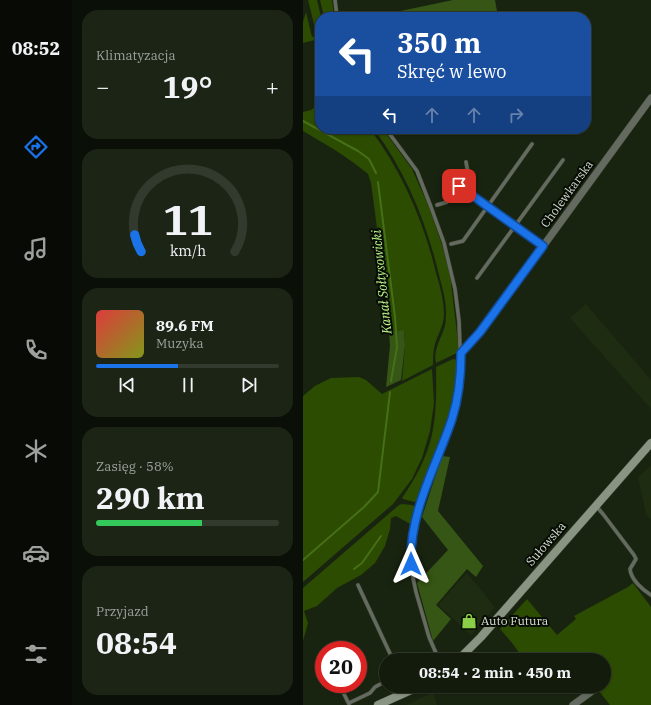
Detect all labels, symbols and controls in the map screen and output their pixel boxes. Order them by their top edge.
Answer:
text: 350 m [397,24,481,61]
icon: left [331,28,383,80]
text: 08:52 [12,37,60,60]
text: Klimatyzacja [96,47,176,64]
text: Skręć w lewo [397,60,506,83]
text: 19° [162,67,213,106]
text: − [96,72,109,101]
text: + [266,72,279,101]
icon: left [379,104,401,126]
icon: ahead [421,104,443,126]
icon: ahead [463,104,485,126]
icon: right [505,104,527,126]
icon: directions [22,133,50,161]
street label: Cholewkarska [537,157,596,230]
pin [442,169,476,203]
icon: arrive [448,175,470,197]
text: 11 [163,191,212,245]
water label: Kanał Sołtysowicki [368,229,396,336]
icon: music [22,235,50,263]
text: km/h [169,240,206,259]
text: 89.6 FM [156,316,214,335]
text: Muzyka [156,335,204,352]
icon: phone [22,336,50,364]
icon: previous [116,374,138,396]
icon: pause [177,374,199,396]
icon: next [238,374,260,396]
icon: climate [22,437,50,465]
text: Zasięg · 58% [96,458,174,475]
text: 290 km [96,478,205,517]
street label: Sułowska [522,518,569,569]
icon: car [22,539,50,567]
position arrow [390,543,432,585]
text: Przyjazd [96,603,149,620]
shop icon: Auto Futura [460,612,478,630]
place label: Auto Futura [481,613,549,628]
text: 08:54 [96,623,177,662]
icon: filters [22,640,50,668]
speed limit sign: 20 [315,641,367,693]
text: 08:54 · 2 min · 450 m [419,663,571,682]

